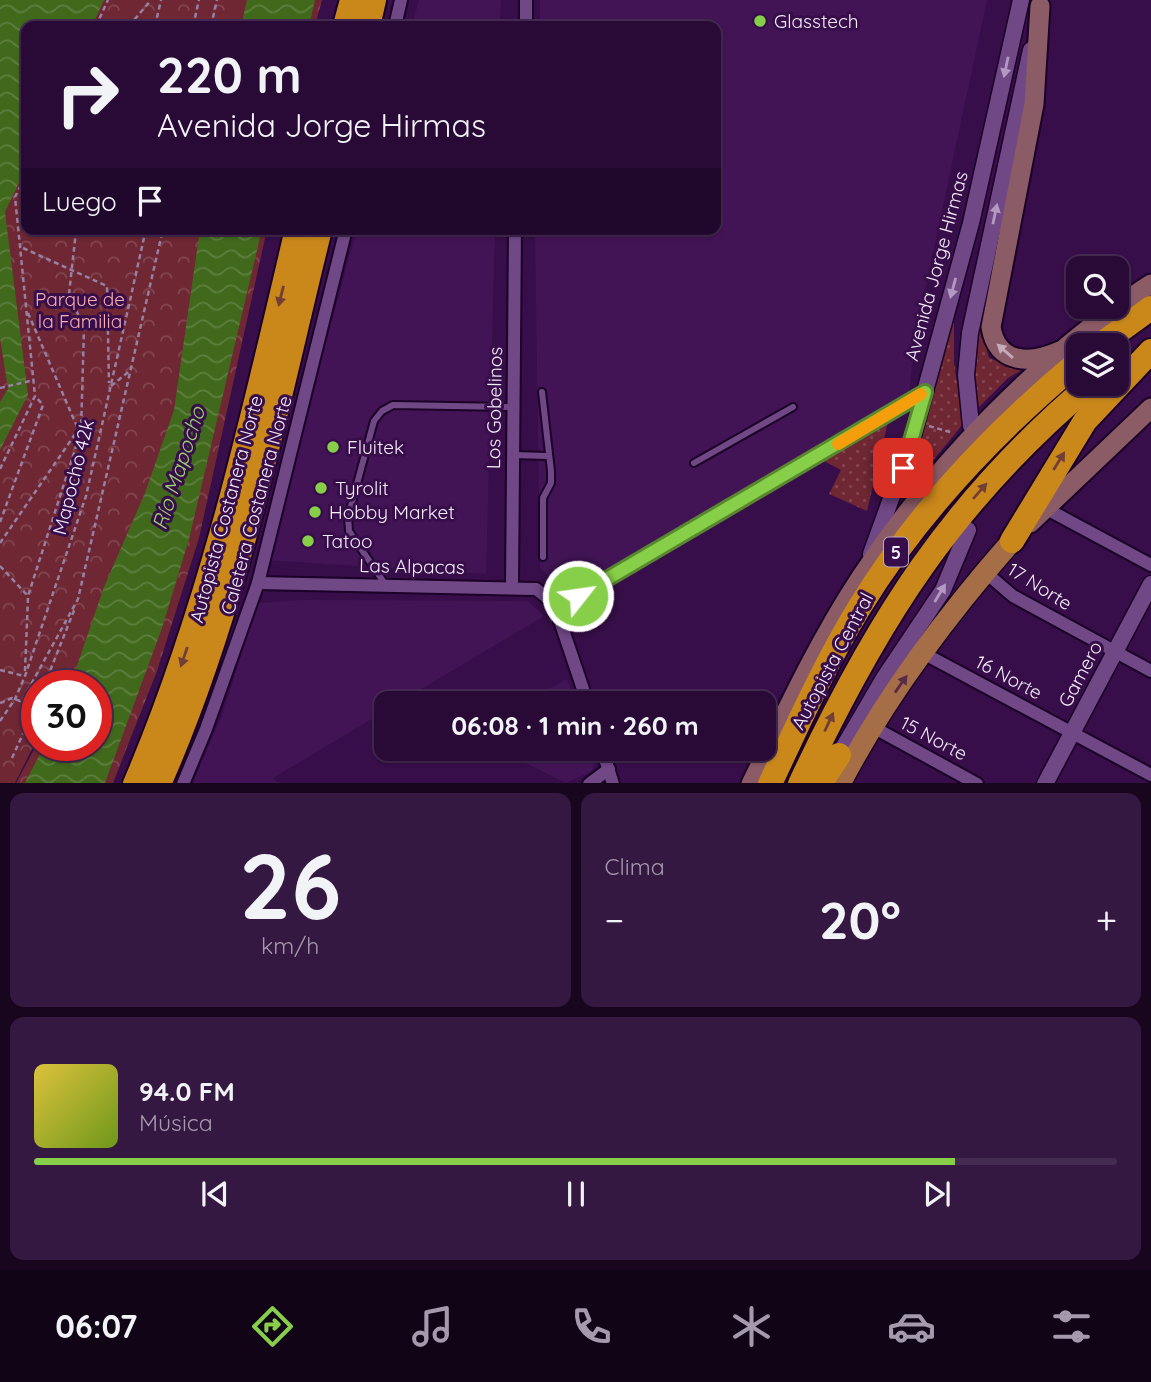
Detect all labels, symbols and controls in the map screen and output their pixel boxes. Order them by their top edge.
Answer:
place label: Glasstech [774,9,859,33]
marker: Glasstech [752,13,768,29]
text: 220 m [157,44,302,105]
icon: right [42,49,133,140]
one-way arrow [1000,56,1011,78]
text: Avenida Jorge Hirmas [157,105,486,145]
street label: Avenida Jorge Hirmas [899,168,973,363]
icon: arrive [131,182,169,220]
text: Luego [42,185,117,218]
one-way arrow [990,203,1001,225]
map controls [1066,256,1129,396]
button: search [1066,256,1129,319]
one-way arrow [947,277,958,299]
one-way arrow [275,285,286,307]
park label: Parque de la Familia [35,287,125,333]
button: layers [1066,333,1129,396]
one-way arrow [996,343,1014,359]
street label: Los Gobelinos [481,347,507,469]
street label: Autopista Costanera Norte [184,393,268,625]
street label: Caletera Costanera Norte [215,393,297,617]
water label: Río Mapocho [146,402,211,533]
street label: Mapocho 42k [47,417,99,537]
place label: Fluitek [347,435,404,459]
pin [873,438,933,498]
marker: Fluitek [325,439,341,455]
icon: arrive [884,449,922,487]
one-way arrow [1052,451,1065,471]
place label: Tyrolit [335,476,389,500]
marker: Tyrolit [313,480,329,496]
one-way arrow [972,482,988,500]
place label: Hobby Market [329,500,455,524]
marker: Hobby Market [307,504,323,520]
place label: Tatoo [322,529,372,553]
marker: Tatoo [300,533,316,549]
road number: 5 [884,538,908,566]
street label: Las Alpacas [359,553,465,579]
street label: 17 Norte [1003,557,1077,615]
position arrow [541,559,615,633]
one-way arrow [934,584,947,603]
street label: Autopista Central [786,588,878,734]
street label: Gamero [1053,637,1107,711]
one-way arrow [178,647,189,668]
street label: 16 Norte [972,649,1046,705]
speed limit sign: 30 [21,670,112,761]
one-way arrow [894,675,908,693]
text: 06:08 · 1 min · 260 m [451,709,699,742]
street label: 15 Norte [896,710,972,766]
one-way arrow [823,712,835,732]
text: 26 [239,828,341,942]
text: Clima [605,852,665,881]
text: 20° [819,887,901,952]
text: − [605,896,624,944]
text: + [1096,896,1117,944]
text: km/h [261,931,319,960]
text: 94.0 FM [139,1075,235,1108]
text: Música [139,1108,213,1137]
icon: previous [196,1175,234,1213]
icon: pause [557,1175,595,1213]
icon: next [918,1175,956,1213]
icon: directions [248,1302,297,1351]
icon: music [408,1302,457,1351]
icon: phone [567,1302,616,1351]
icon: climate [727,1302,776,1351]
icon: car [887,1302,936,1351]
icon: filters [1047,1302,1096,1351]
text: 06:07 [55,1306,137,1346]

